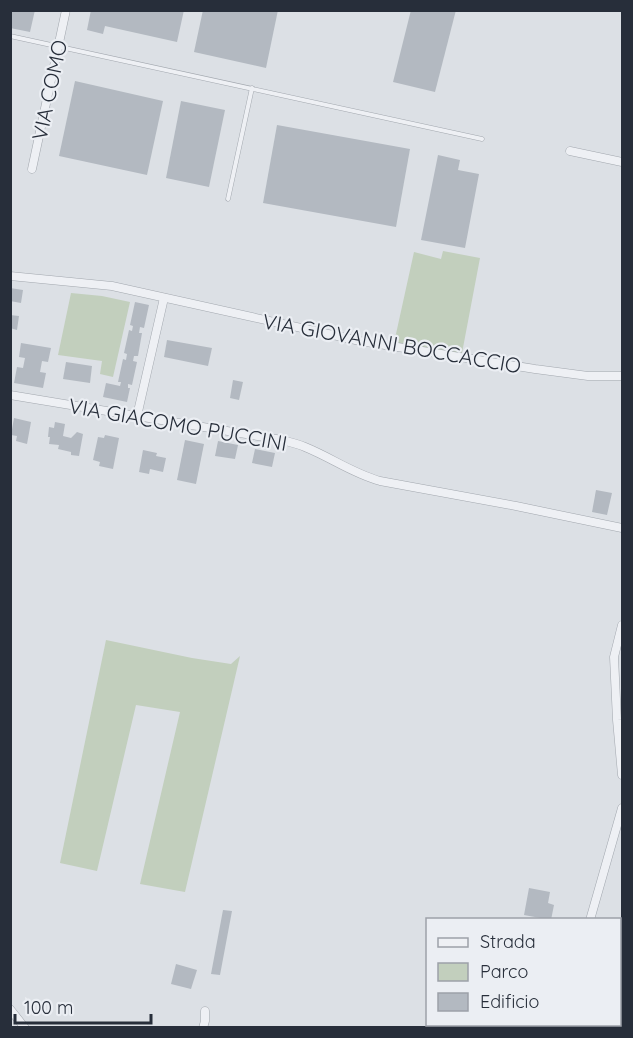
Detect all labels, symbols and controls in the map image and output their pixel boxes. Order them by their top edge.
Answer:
street label: VIA COMO [26,38,72,142]
street label: VIA GIOVANNI BOCCACCIO [261,307,523,379]
street label: VIA GIACOMO PUCCINI [67,392,289,456]
legend [426,918,621,1026]
text: Strada [480,930,536,953]
text: Parco [480,960,528,983]
scale bar [15,987,152,1025]
text: Edificio [480,990,539,1013]
text: 100 m [24,996,73,1019]

